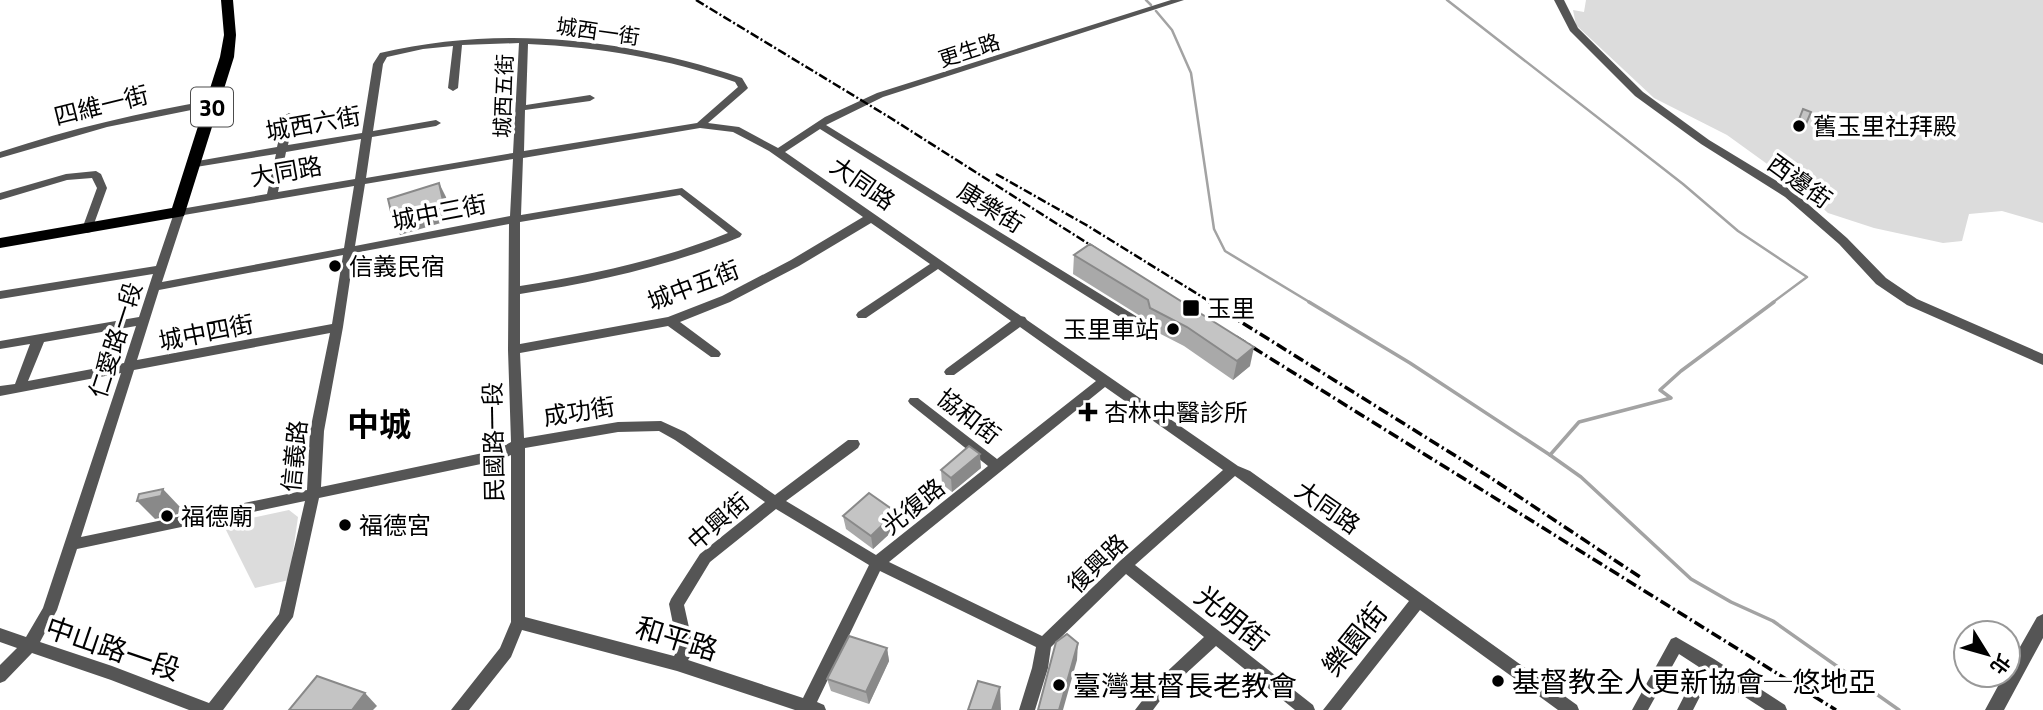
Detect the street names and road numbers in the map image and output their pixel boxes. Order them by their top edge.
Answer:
street label: 城西一街 [554,9,642,53]
street label: 更生路 [934,25,1004,75]
street label: 城西五街 [486,53,520,139]
street label: 四維一街 [50,76,152,134]
road number: 30 [191,88,233,127]
street label: 城西六街 [263,97,363,149]
street label: 西邊街 [1760,145,1840,217]
street label: 大同路 [247,147,325,195]
street label: 大同路 [823,148,903,218]
street label: 康樂街 [951,173,1031,241]
street label: 城中三街 [388,185,490,239]
street label: 城中五街 [642,251,744,319]
street label: 仁愛路一段 [79,277,151,403]
street label: 城中四街 [155,305,257,359]
street label: 協和街 [930,380,1008,452]
street label: 民國路一段 [474,382,512,502]
street label: 成功街 [541,388,617,434]
street label: 信義路 [272,418,316,494]
street label: 光復路 [874,469,952,543]
street label: 大同路 [1288,472,1368,542]
street label: 中興街 [679,484,757,558]
street label: 復興路 [1059,525,1135,601]
street label: 光明街 [1186,575,1278,661]
street label: 樂園街 [1311,593,1397,685]
street label: 中山路一段 [40,605,186,691]
street label: 和平路 [631,605,723,671]

